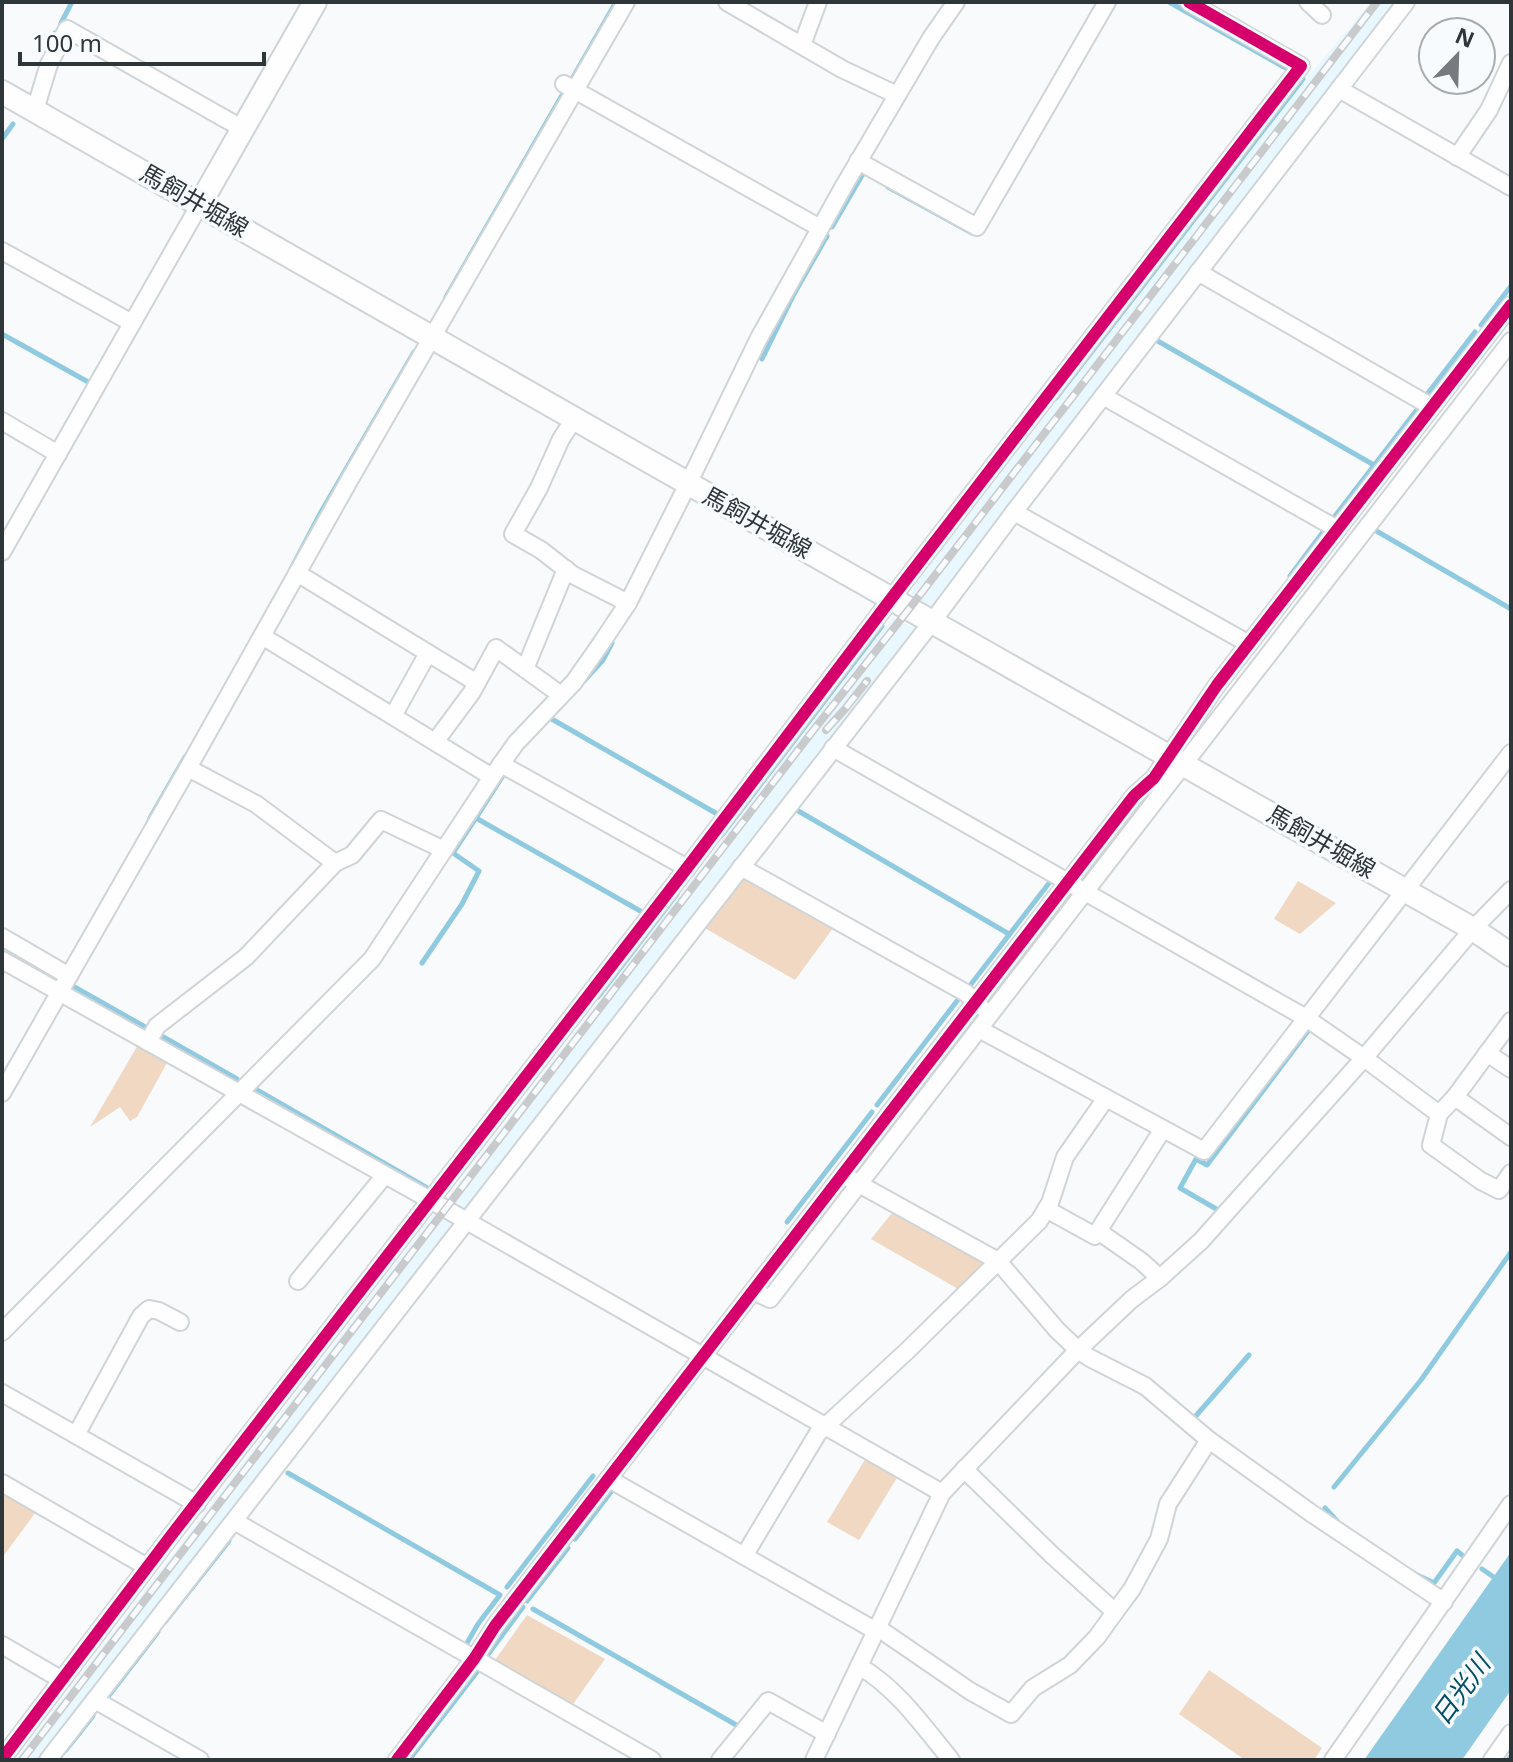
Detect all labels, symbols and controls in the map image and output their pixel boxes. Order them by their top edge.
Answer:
scale bar [20,16,264,66]
north arrow [1417,16,1497,96]
text: N [1451,19,1479,54]
text: 100 m [32,26,102,59]
street label: 馬飼井堀線 [135,155,255,244]
street label: 馬飼井堀線 [697,478,818,565]
street label: 馬飼井堀線 [1262,796,1382,885]
water label: 日光川 [1423,1645,1499,1732]

